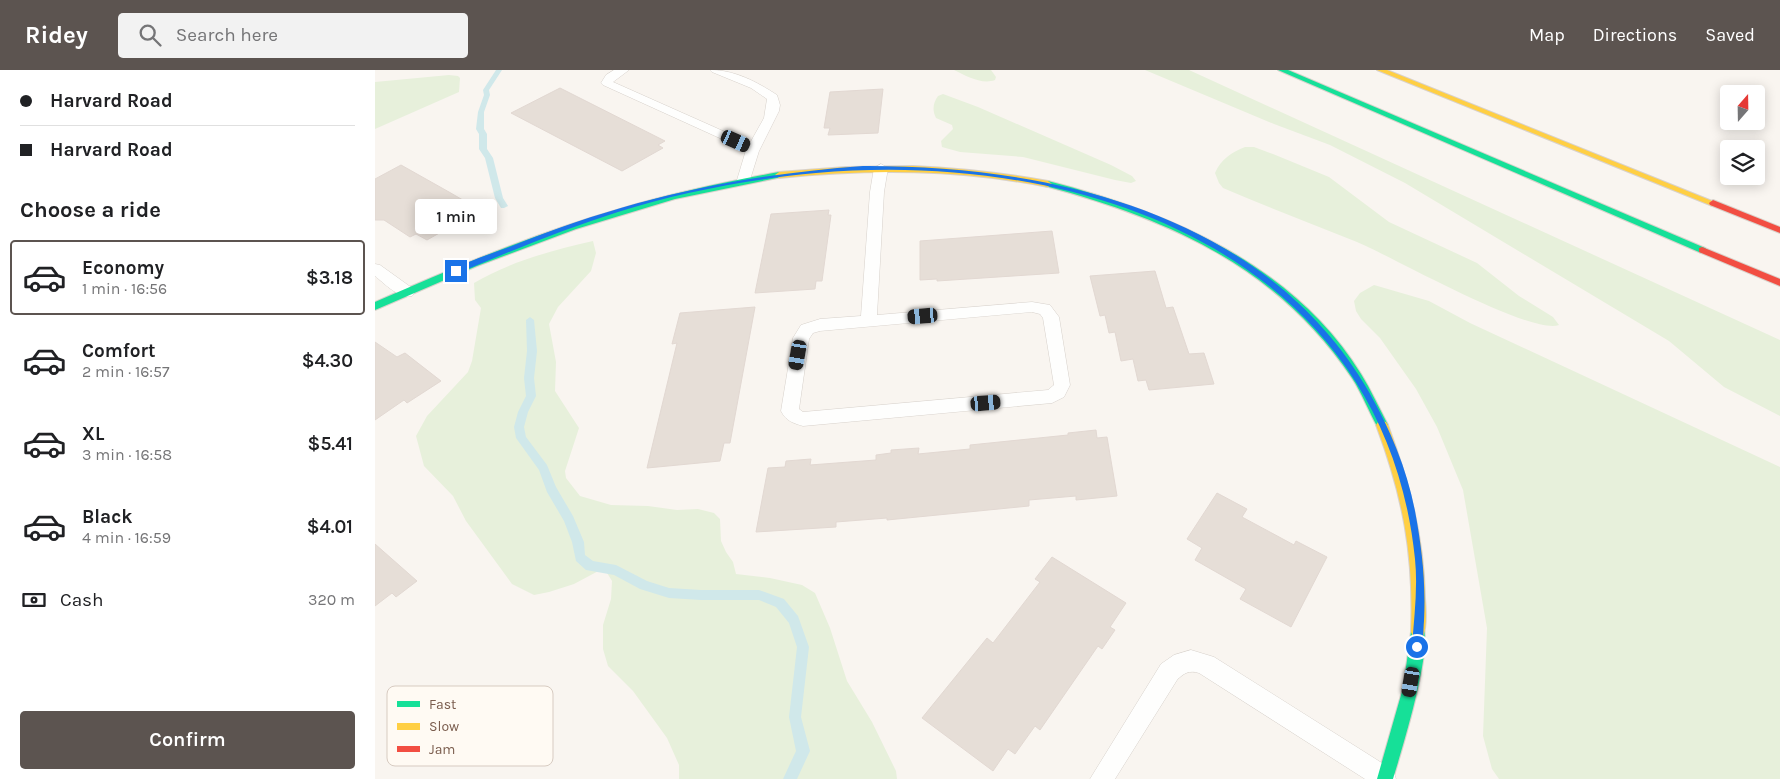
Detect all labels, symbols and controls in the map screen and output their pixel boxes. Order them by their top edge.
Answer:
search box [118,13,468,58]
text: Ridey [25,21,88,49]
icon: search [136,21,164,49]
text: Search here [176,24,278,46]
text: Map [1529,24,1565,46]
text: Directions [1593,24,1677,46]
text: Saved [1705,24,1755,46]
north arrow [1720,85,1765,130]
map controls [1720,85,1765,185]
text: Harvard Road [50,90,173,112]
car [719,128,752,154]
text: Harvard Road [50,139,173,161]
button: layers [1720,140,1765,185]
text: Choose a ride [20,197,161,223]
callout: 1 min [415,198,497,234]
text: 1 min [436,207,476,226]
icon: car [22,255,67,300]
text: Economy [82,257,164,279]
route end [445,260,467,282]
text: $3.18 [306,267,353,289]
text: 1 min · 16:56 [82,279,167,298]
car [907,307,938,325]
icon: car [22,338,67,383]
car [788,339,807,371]
text: Comfort [82,340,156,362]
text: $4.30 [302,350,353,372]
text: 2 min · 16:57 [82,362,170,381]
car [970,394,1001,412]
icon: car [22,421,67,466]
text: XL [82,423,104,445]
text: $5.41 [308,433,353,455]
text: 3 min · 16:58 [82,445,172,464]
icon: car [22,504,67,549]
text: Black [82,506,133,528]
text: $4.01 [307,516,353,538]
text: 4 min · 16:59 [82,528,171,547]
icon: cash [20,586,48,614]
text: Cash [60,589,104,611]
text: 320 m [308,590,355,609]
route start [1406,636,1428,658]
car [1401,666,1420,698]
legend [387,686,553,766]
text: Fast [429,696,456,713]
button: Confirm [20,711,355,769]
text: Slow [429,718,459,735]
text: Jam [429,741,455,758]

